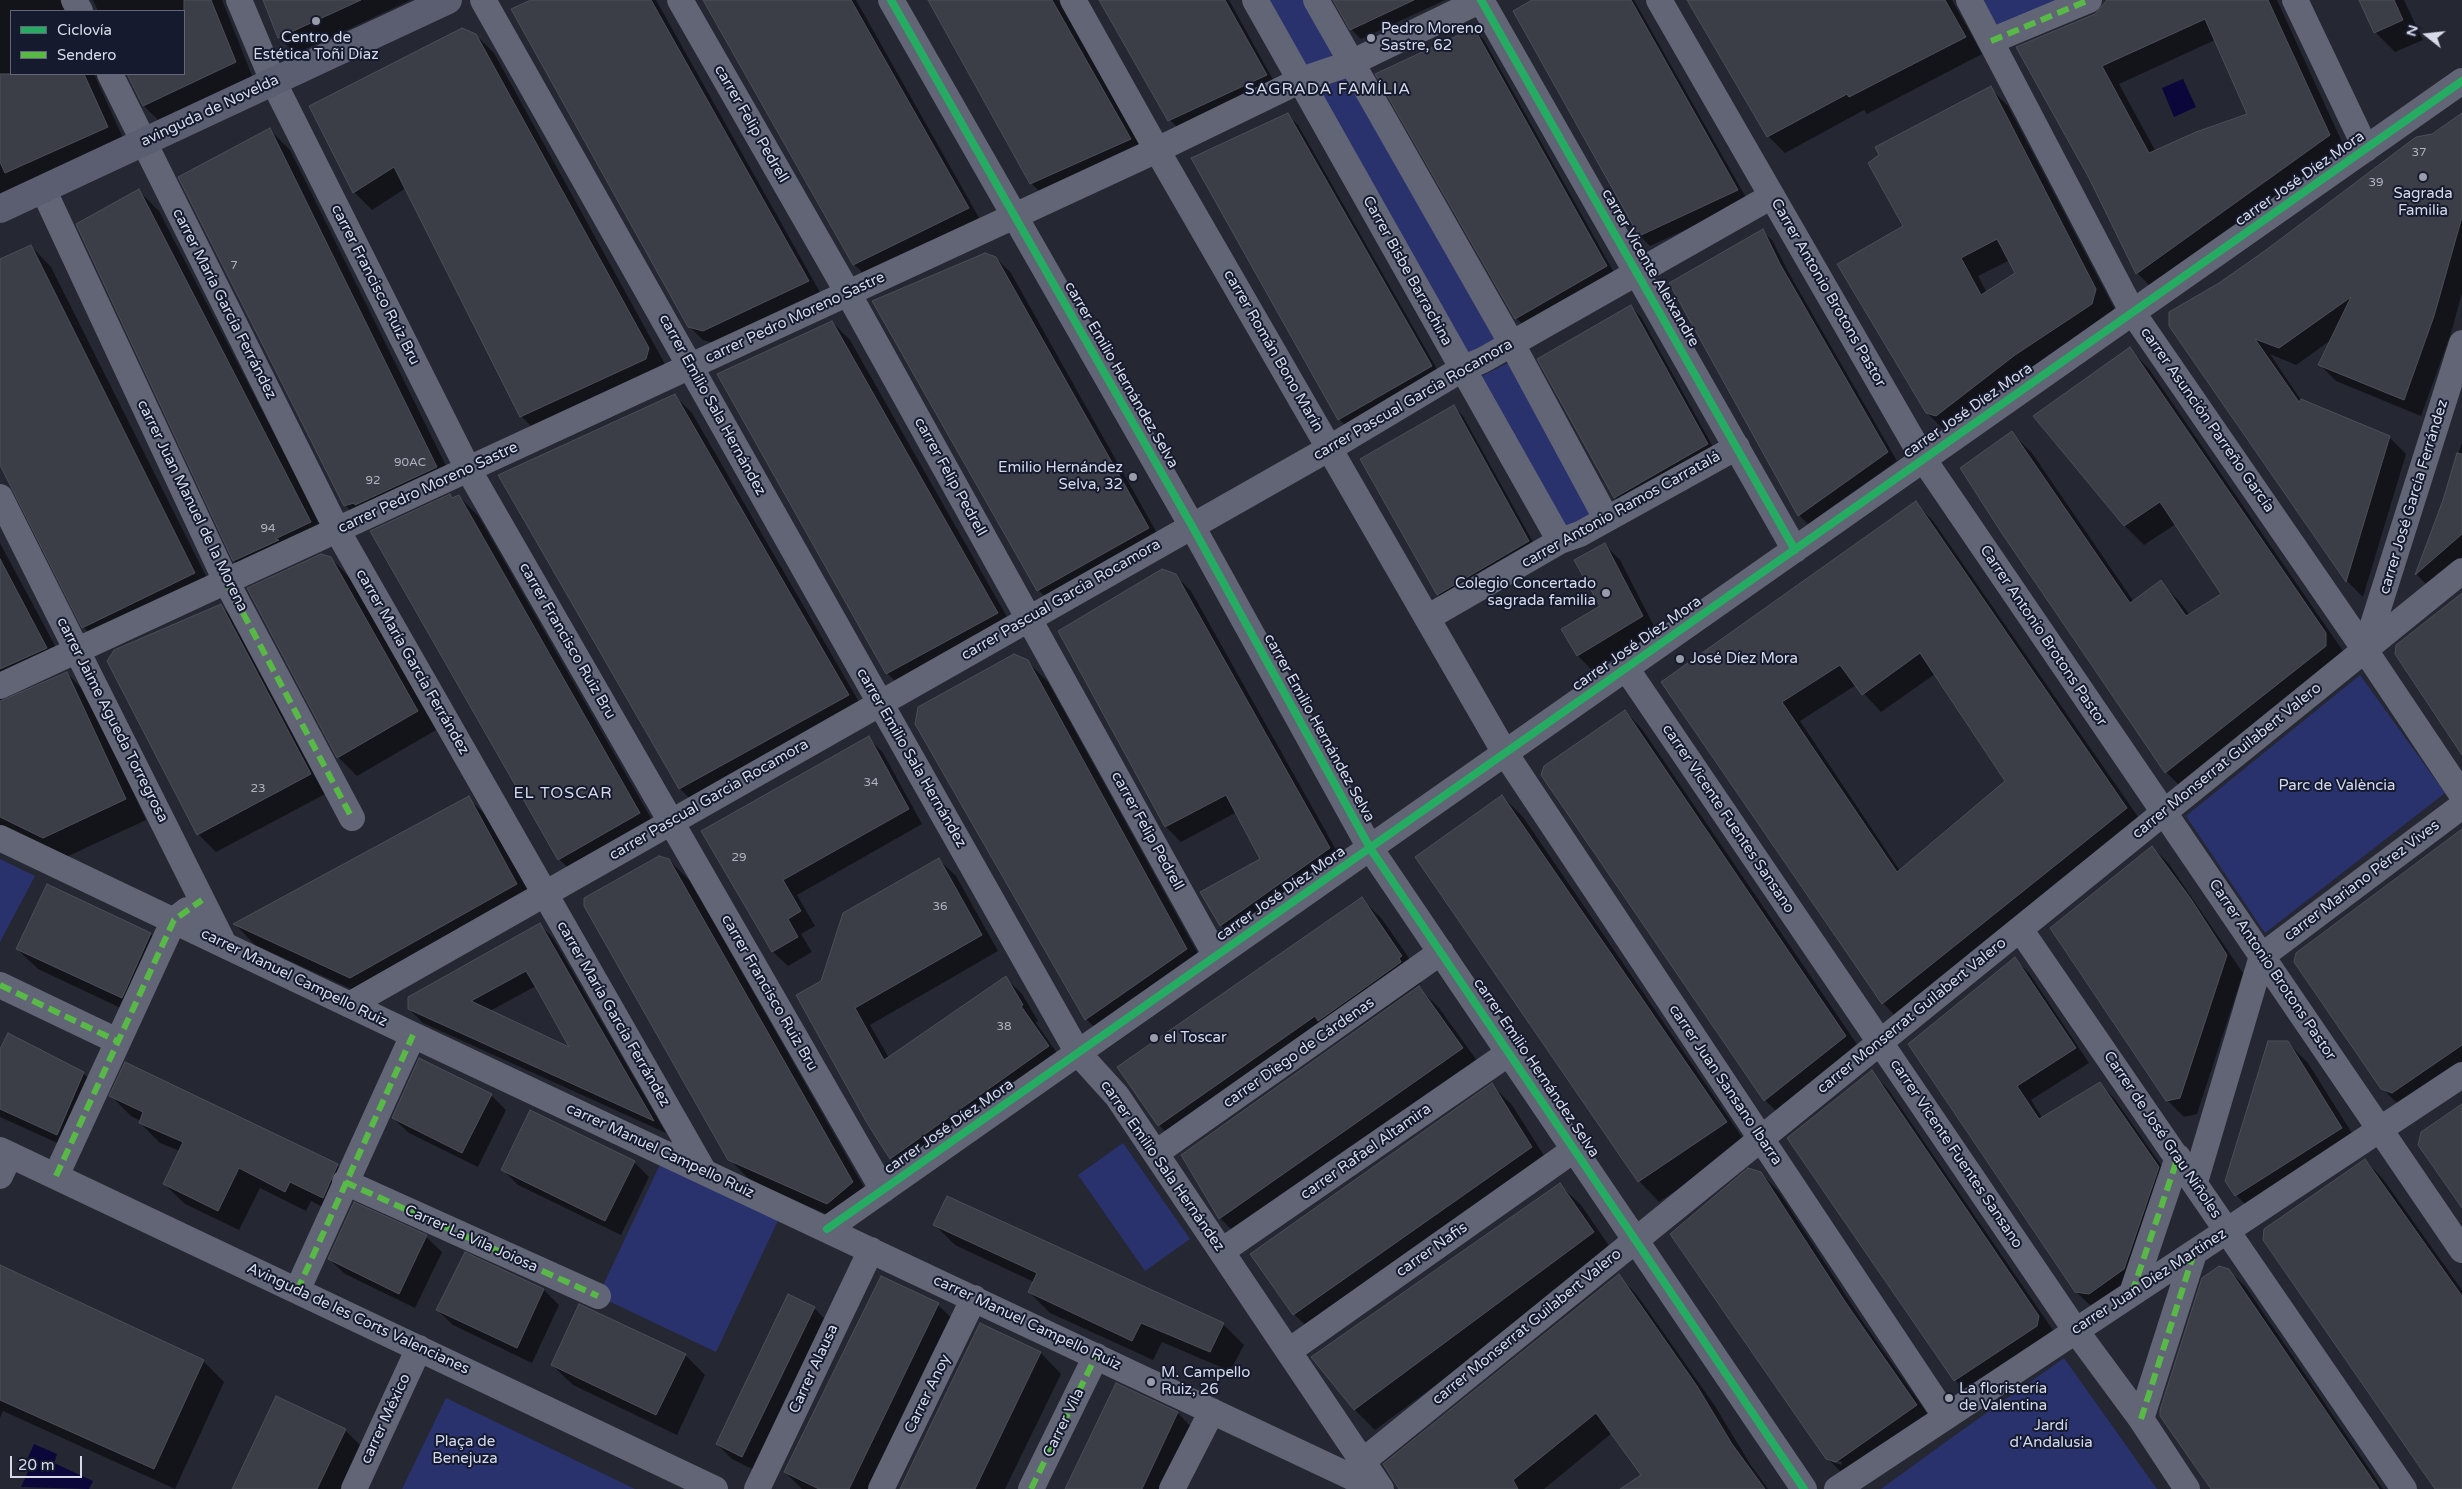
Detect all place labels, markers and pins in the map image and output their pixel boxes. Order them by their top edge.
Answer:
marker: Centro de Estética Toñi Díaz [310,15,322,27]
place label: Pedro Moreno Sastre, 62 [1381,20,1483,55]
place label: Centro de Estética Toñi Díaz [253,29,379,64]
marker: Pedro Moreno Sastre, 62 [1365,32,1377,44]
marker: Sagrada Familia [2417,171,2429,183]
place label: Sagrada Familia [2393,185,2453,220]
place label: Emilio Hernández Selva, 32 [998,459,1123,494]
marker: Emilio Hernández Selva, 32 [1127,471,1139,483]
place label: Colegio Concertado sagrada familia [1455,575,1596,610]
marker: Colegio Concertado sagrada familia [1600,587,1612,599]
place label: José Díez Mora [1690,650,1798,668]
marker: José Díez Mora [1674,653,1686,665]
place label: el Toscar [1164,1029,1227,1047]
marker: el Toscar [1148,1032,1160,1044]
place label: M. Campello Ruiz, 26 [1161,1364,1250,1399]
marker: M. Campello Ruiz, 26 [1145,1376,1157,1388]
place label: La floristería de Valentina [1959,1380,2047,1415]
marker: La floristería de Valentina [1943,1392,1955,1404]

